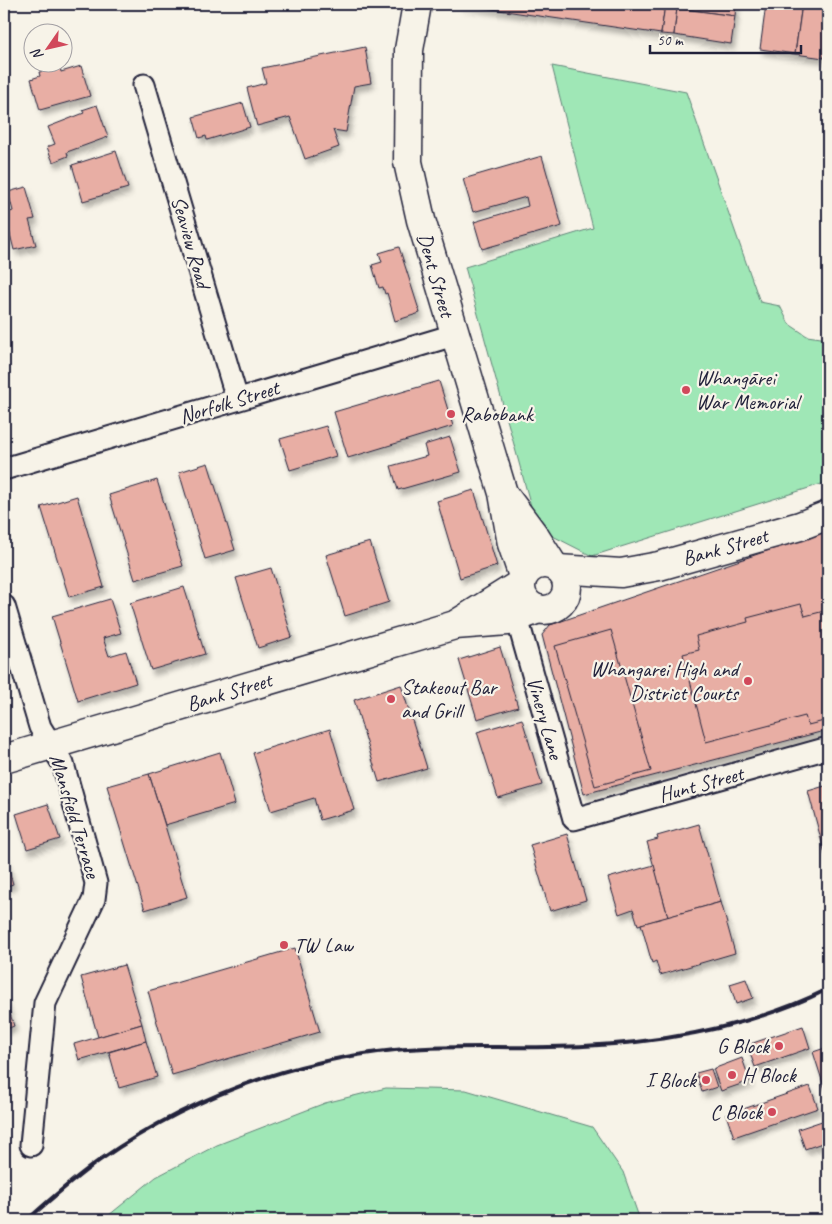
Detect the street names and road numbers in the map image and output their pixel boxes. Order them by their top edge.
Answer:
street label: Seaview Road [166,193,217,293]
street label: Dent Street [412,230,461,322]
street label: Norfolk Street [176,374,284,429]
street label: Bank Street [679,522,773,572]
street label: Bank Street [183,666,277,717]
street label: Vinery Lane [521,674,570,764]
street label: Mansfield Terrace [44,751,106,882]
street label: Hunt Street [656,760,748,808]

